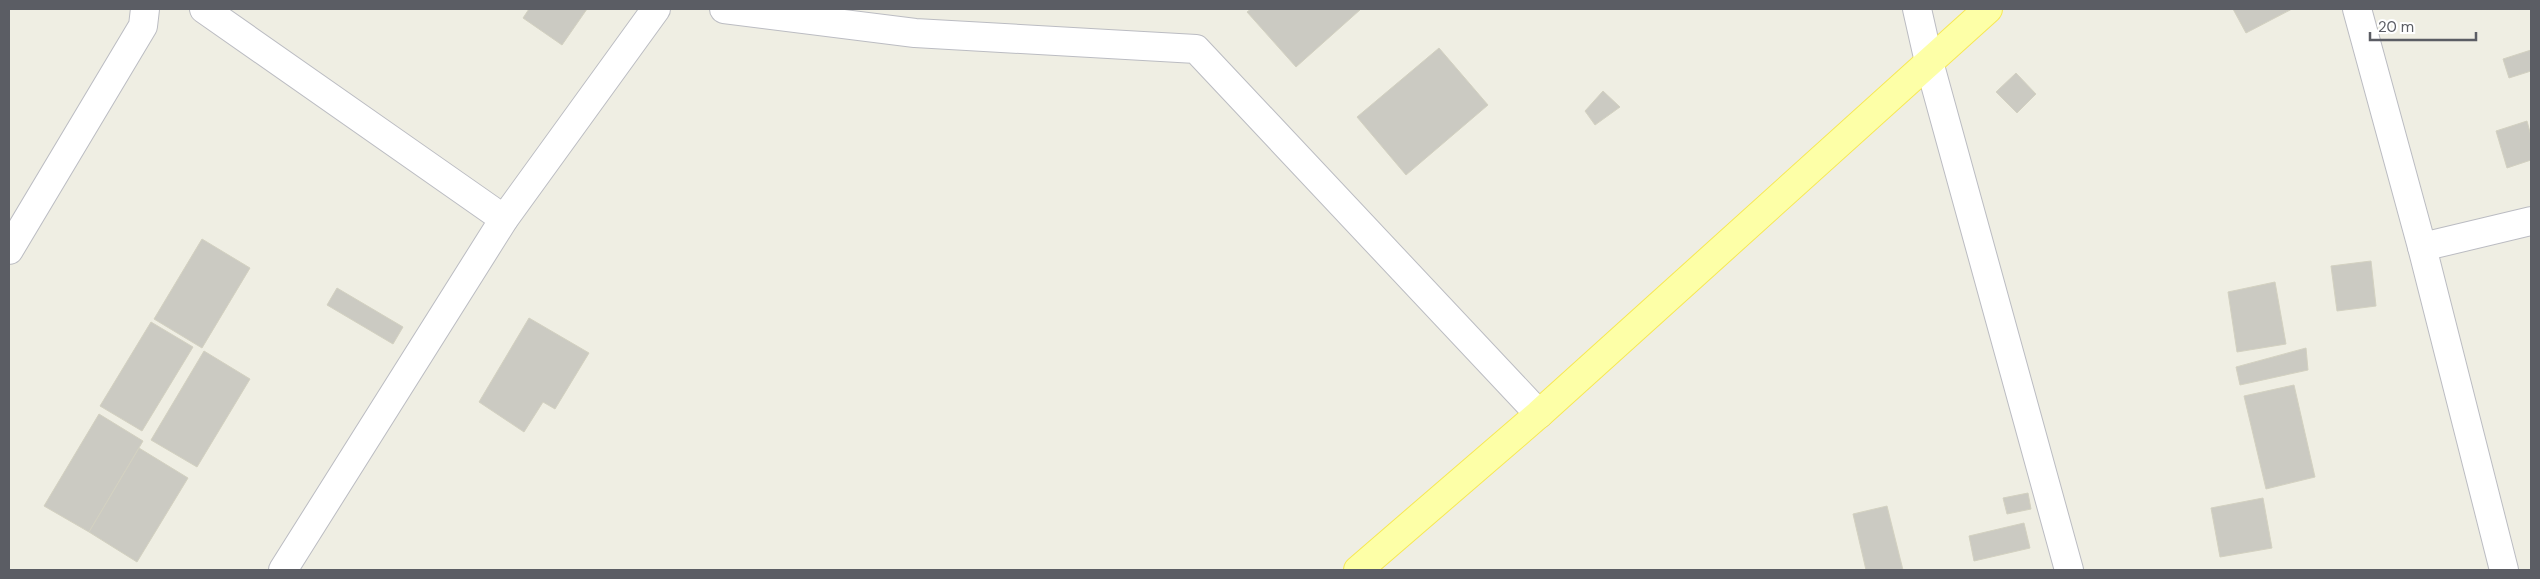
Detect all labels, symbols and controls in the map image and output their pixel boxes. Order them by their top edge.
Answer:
scale bar [2370,10,2476,42]
text: 20 m [2378,17,2414,37]

